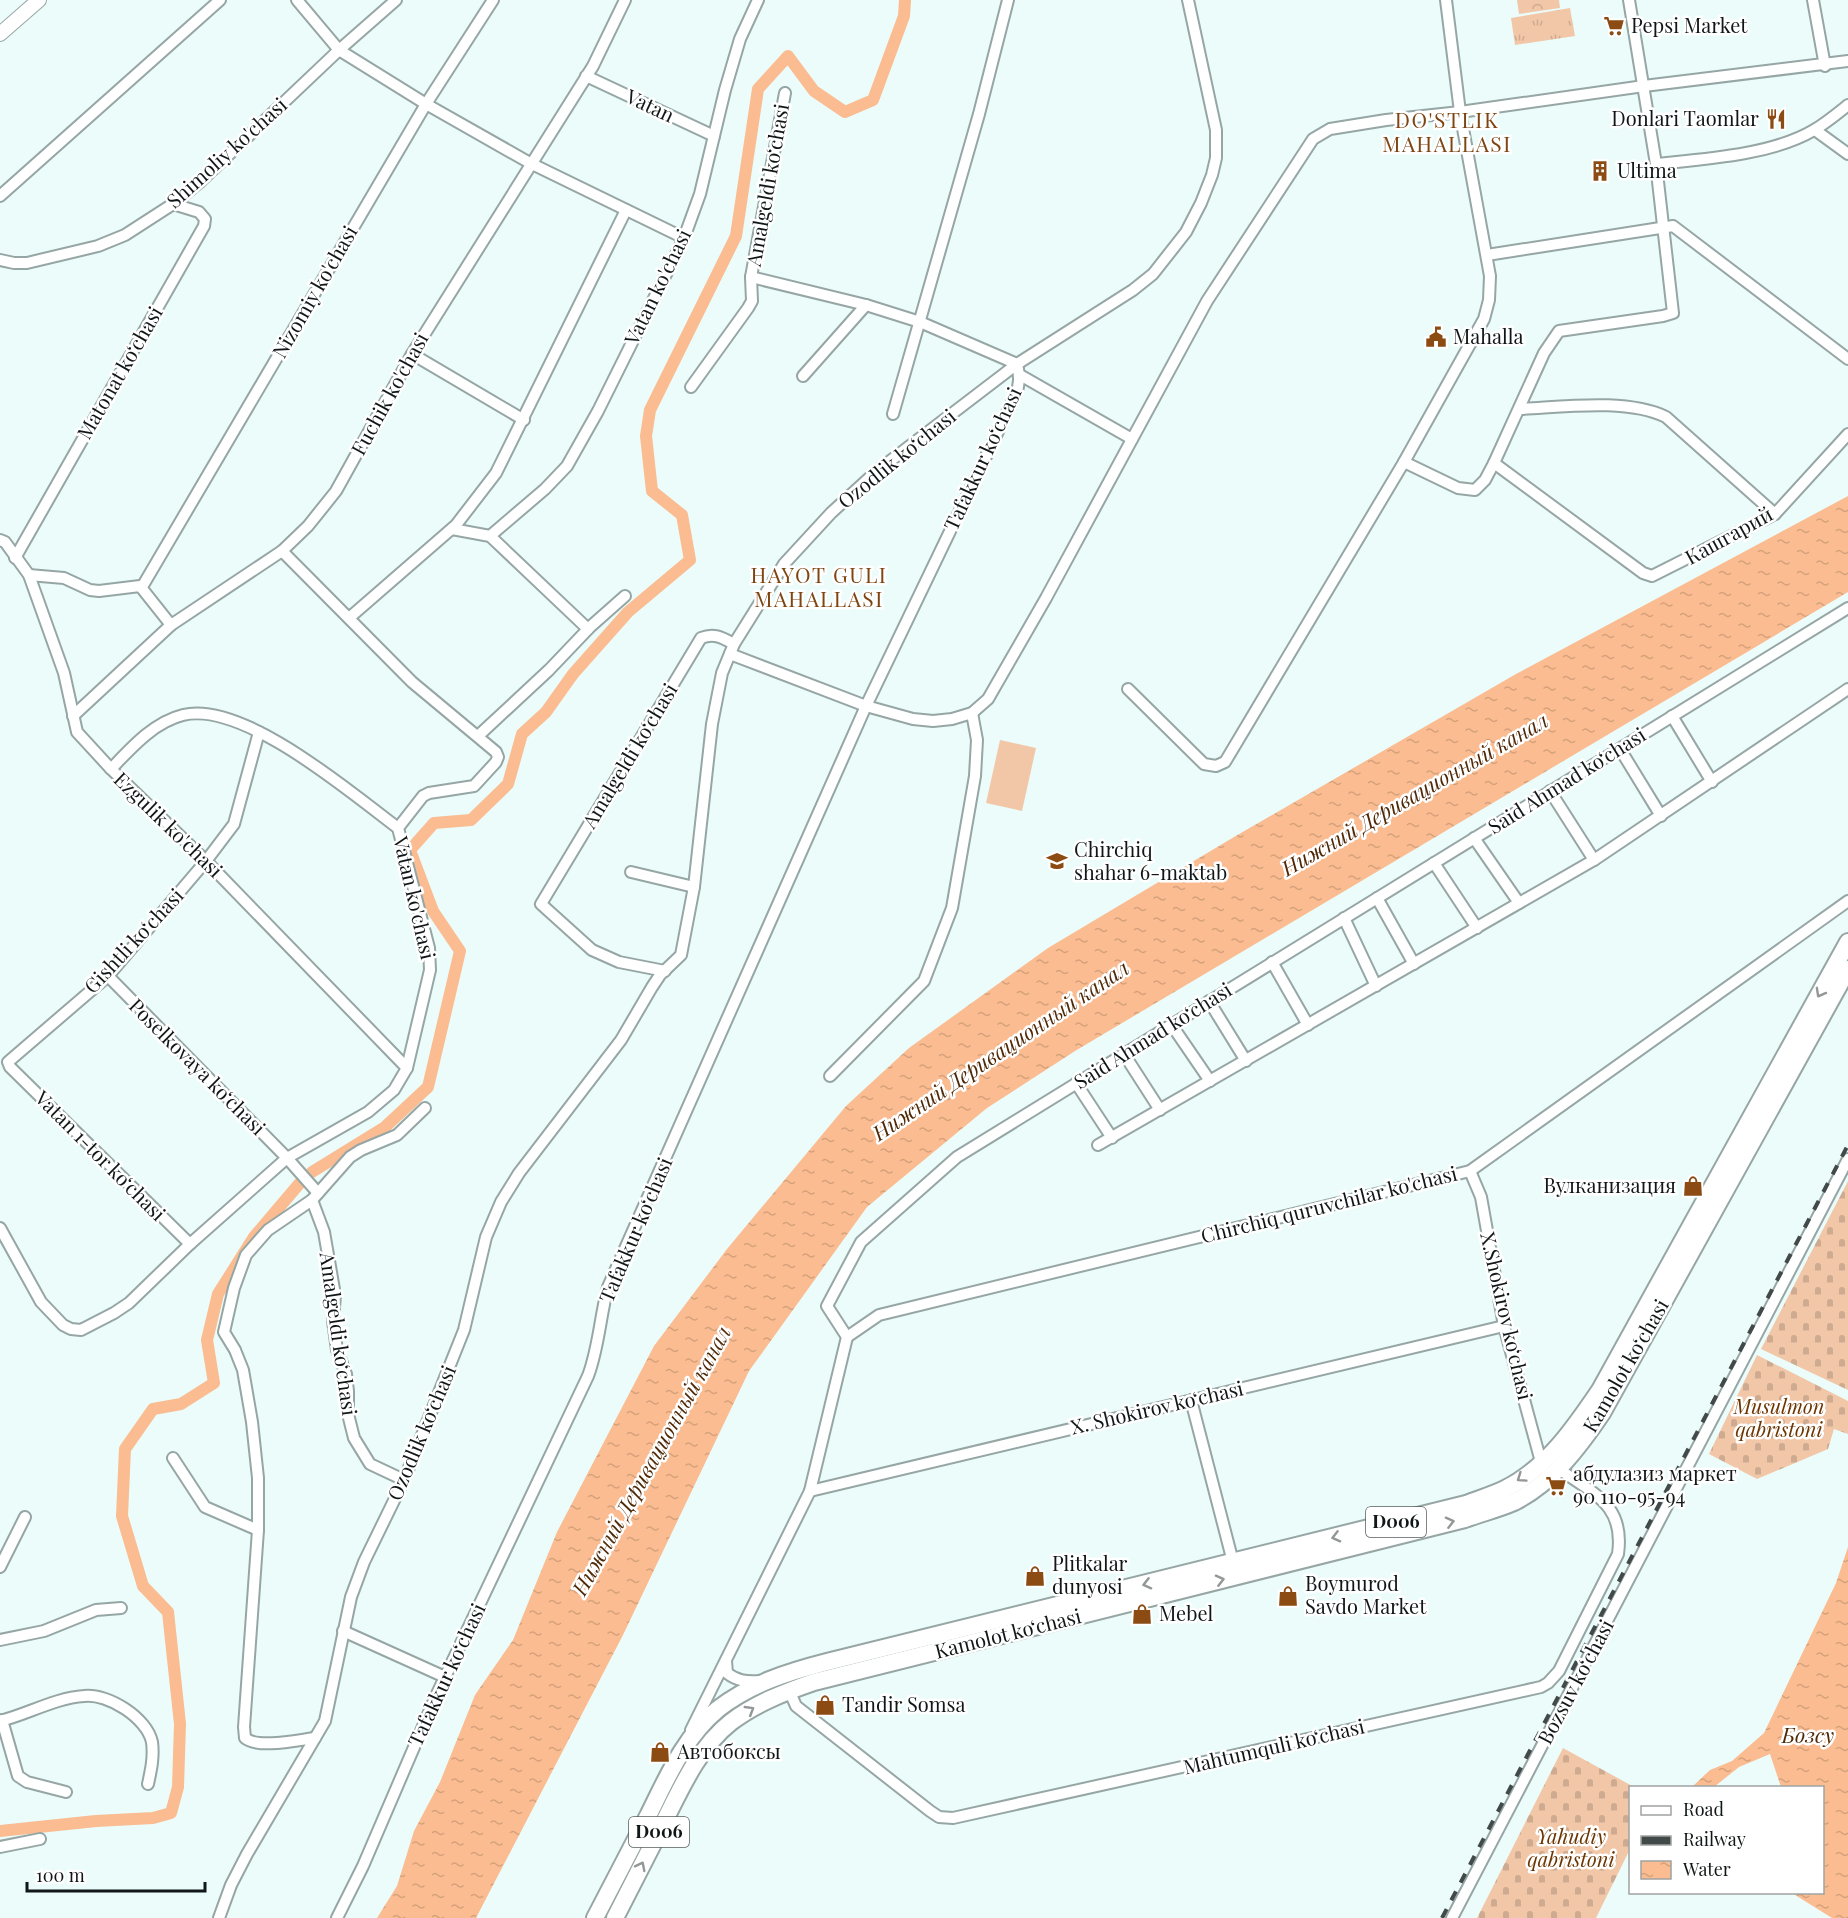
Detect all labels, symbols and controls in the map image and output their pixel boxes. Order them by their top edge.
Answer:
place label: Pepsi Market [1631,11,1748,38]
supermarket icon: Pepsi Market [1602,14,1626,38]
street label: Vatan [621,81,679,128]
street label: Shimoliy ko'chasi [160,91,292,213]
street label: Amalgeldi ko‘chasi [739,101,794,269]
place label: Donlari Taomlar [1611,104,1759,131]
district label: DO'STLIK MAHALLASI [1382,105,1512,157]
restaurant icon: Donlari Taomlar [1764,107,1788,131]
place label: Ultima [1617,156,1677,183]
building icon: Ultima [1588,159,1612,183]
street label: Nizomiy ko'chasi [265,220,363,362]
street label: Vatan ko'chasi [617,224,696,350]
street label: Matonat ko‘chasi [70,301,168,444]
place label: Mahalla [1453,322,1523,349]
public building icon: Mahalla [1424,325,1448,349]
street label: Fuchik ko'chasi [344,327,434,459]
street label: Tafakkur ko‘chasi [937,382,1027,534]
street label: Ozodlik ko‘chasi [831,402,961,514]
street label: Кашгарий [1680,500,1777,570]
district label: HAYOT GULI MAHALLASI [751,560,887,612]
street label: Amalgeldi ko‘chasi [574,678,683,834]
water label: Нижний Деривационный канал [1275,705,1552,882]
street label: Said Ahmad ko‘chasi [1482,720,1650,839]
street label: Ezgulik ko'chasi [109,765,229,883]
street label: Vatan ko'chasi [388,833,443,962]
place label: Chirchiq shahar 6-maktab [1074,835,1227,885]
school or university icon: Chirchiq shahar 6-maktab [1045,849,1069,873]
street label: Gishtli ko‘chasi [77,882,189,998]
water label: Нижний Деривационный канал [865,953,1134,1146]
street label: Said Ahmad ko‘chasi [1068,975,1236,1094]
one-way arrow [1816,987,1827,998]
street label: Poselkovaya ko‘chasi [124,992,272,1140]
street label: Vatan 1-tor ko‘chasi [29,1083,172,1226]
street label: Tafakkur ko‘chasi [592,1153,677,1306]
street label: Chirchiq quruvchilar ko'chasi [1198,1159,1460,1248]
place label: Вулканизация [1544,1171,1676,1198]
shop icon: Вулканизация [1681,1174,1705,1198]
street label: X.Shokirov ko‘chasi [1475,1229,1540,1402]
street label: Amalgeldi ko‘chasi [315,1249,364,1417]
street label: Kamolot ko‘chasi [1576,1294,1674,1437]
water label: Нижний Деривационный канал [564,1320,736,1600]
street label: Ozodlik ko‘chasi [380,1361,461,1504]
street label: X. Shokirov ko‘chasi [1068,1374,1246,1440]
park label: Musulmon qabristoni [1733,1392,1824,1442]
place label: абдулазиз маркет 90 110-95-94 [1573,1459,1737,1509]
one-way arrow [1516,1471,1527,1482]
supermarket icon: абдулазиз маркет 90 110-95-94 [1544,1474,1568,1498]
road number: D006 [1366,1507,1426,1537]
one-way arrow [1445,1517,1455,1530]
one-way arrow [1331,1529,1341,1542]
place label: Plitkalar dunyosi [1052,1549,1128,1599]
shop icon: Plitkalar dunyosi [1023,1564,1047,1588]
place label: Boymurod Savdo Market [1305,1569,1427,1619]
one-way arrow [1215,1575,1225,1588]
one-way arrow [1142,1576,1152,1589]
shop icon: Boymurod Savdo Market [1276,1584,1300,1608]
street label: Tafakkur ko‘chasi [401,1598,491,1750]
place label: Mebel [1159,1599,1214,1626]
street label: Kamolot ko‘chasi [932,1601,1084,1664]
shop icon: Mebel [1130,1602,1154,1626]
street label: Bozsuv ko‘chasi [1530,1614,1619,1748]
place label: Tandir Somsa [842,1690,965,1717]
shop icon: Tandir Somsa [813,1693,837,1717]
one-way arrow [744,1706,754,1718]
street label: Mahtumquli ko‘chasi [1181,1712,1367,1779]
water label: Бозсу [1781,1720,1834,1748]
place label: Автобоксы [676,1737,781,1764]
shop icon: Автобоксы [648,1740,672,1764]
legend [1629,1786,1824,1894]
text: Road [1683,1797,1724,1821]
road number: D006 [629,1817,689,1847]
park label: Yahudiy qabristoni [1528,1822,1615,1872]
text: Railway [1683,1827,1746,1851]
scale bar [27,1855,206,1893]
text: Water [1682,1857,1731,1881]
one-way arrow [634,1861,646,1872]
text: 100 m [36,1863,85,1887]

